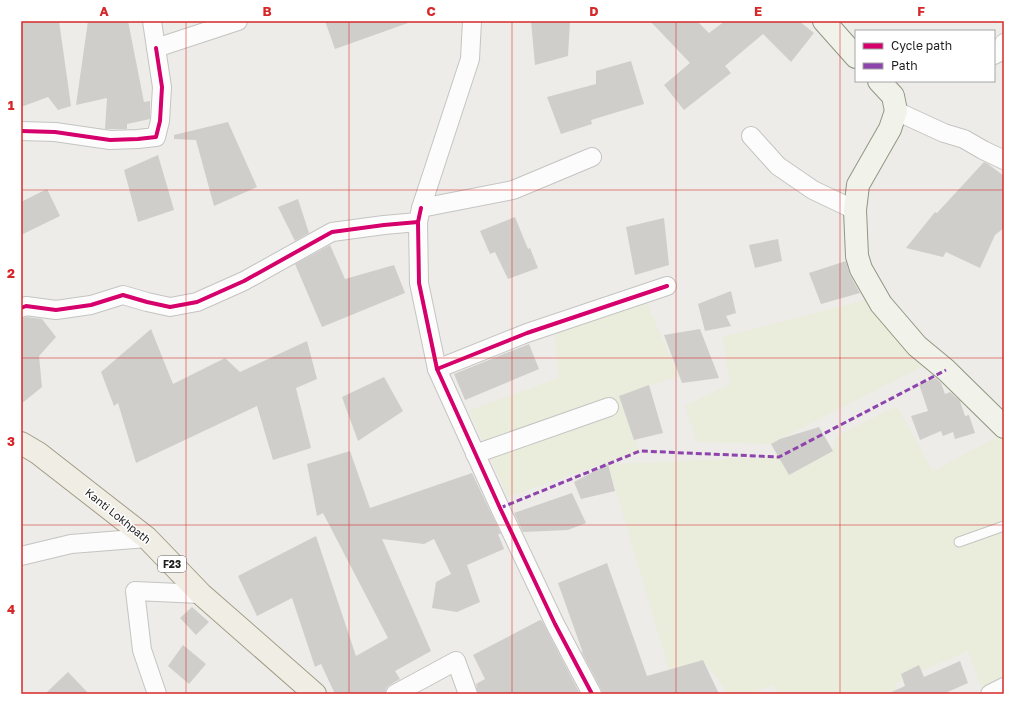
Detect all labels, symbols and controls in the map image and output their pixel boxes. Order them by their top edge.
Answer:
text: A [99,3,109,19]
text: B [262,3,272,19]
text: C [426,3,436,19]
text: D [589,3,599,19]
text: E [754,3,762,19]
text: F [917,3,925,19]
legend [855,30,995,82]
text: Cycle path [891,38,952,53]
text: Path [891,58,918,73]
text: 1 [8,97,15,113]
text: 2 [7,265,15,281]
text: 3 [7,433,15,449]
street label: Kanti Lokhpath [83,485,154,546]
road number: F23 [158,556,186,572]
text: 4 [7,601,15,617]

